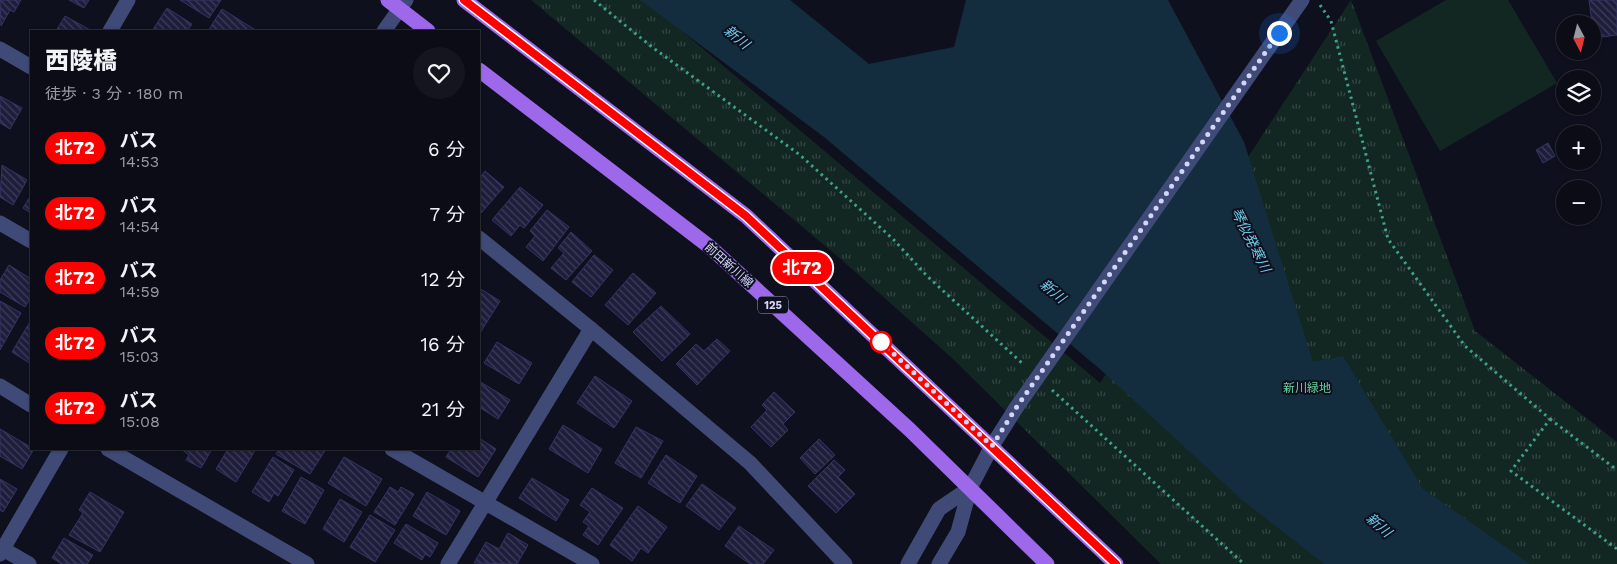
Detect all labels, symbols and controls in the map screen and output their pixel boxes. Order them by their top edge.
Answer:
north arrow [1556,15,1601,60]
map controls [1556,15,1601,225]
your location [1267,21,1292,46]
water label: 新川 [721,22,754,53]
text: 西陵橋 [45,47,117,75]
button: heart [413,47,465,99]
button: layers [1556,70,1601,115]
text: 徒歩 · 3 分 · 180 m [45,84,183,103]
button: + [1556,125,1601,170]
text: バス [120,129,158,152]
text: 北72 [55,137,95,158]
text: 6 分 [428,138,465,161]
text: 14:53 [120,152,159,171]
button: − [1556,180,1601,225]
text: バス [120,194,158,217]
text: 北72 [55,202,95,223]
text: 7 分 [429,203,465,226]
water label: 琴似発寒川 [1228,205,1275,277]
text: 14:54 [120,217,160,236]
street label: 前田新川線 [702,240,756,290]
line badge: 北72 [773,252,831,284]
text: 北72 [782,257,822,278]
text: バス [120,259,158,282]
text: 北72 [55,267,95,288]
text: 12 分 [421,268,465,291]
water label: 新川 [1037,276,1070,307]
text: 14:59 [120,282,160,301]
road number: 125 [758,296,788,314]
text: バス [120,324,158,347]
unlabelled marker [870,331,892,353]
text: 北72 [55,332,95,353]
text: 16 分 [421,333,465,356]
text: 15:03 [120,347,159,366]
park label: 新川緑地 [1283,381,1331,395]
text: バス [120,389,158,412]
text: 北72 [55,397,95,418]
text: 21 分 [421,398,465,421]
text: 15:08 [120,412,160,431]
water label: 新川 [1363,510,1396,542]

